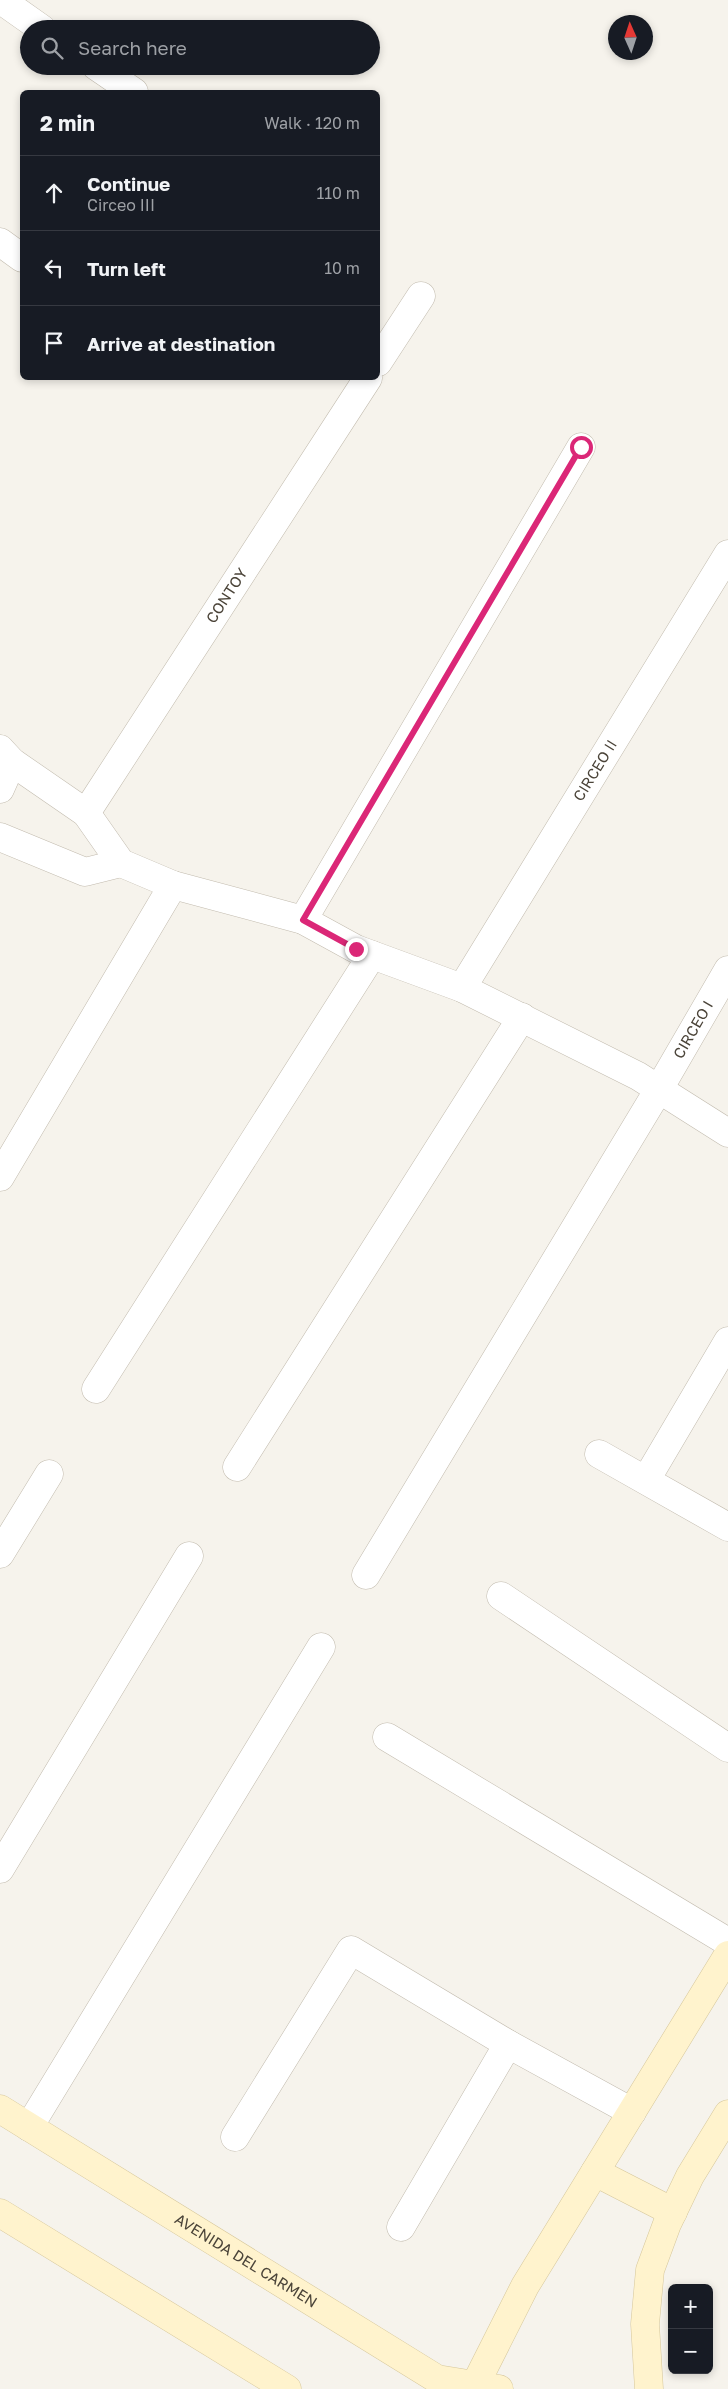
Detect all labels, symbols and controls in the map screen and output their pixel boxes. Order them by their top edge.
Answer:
north arrow [608,15,653,60]
search box [20,20,380,75]
icon: search [38,34,66,62]
text: Search here [78,36,187,59]
text: 2 min [40,110,95,136]
text: Walk · 120 m [264,113,360,133]
text: Continue [87,172,170,195]
icon: ahead [40,179,68,207]
text: 110 m [316,183,360,203]
text: Circeo III [87,195,155,215]
icon: left [40,254,68,282]
text: Turn left [87,257,166,280]
text: 10 m [324,258,360,278]
icon: arrive [40,329,68,357]
text: Arrive at destination [87,332,275,355]
route start [570,436,593,459]
street label: CONTOY [202,564,251,626]
street label: CIRCEO II [569,736,620,804]
route end [345,938,368,961]
street label: CIRCEO I [669,997,716,1061]
street label: AVENIDA DEL CARMEN [172,2209,321,2311]
map controls [668,2284,713,2374]
button: + [668,2284,713,2329]
button: − [668,2329,713,2374]

